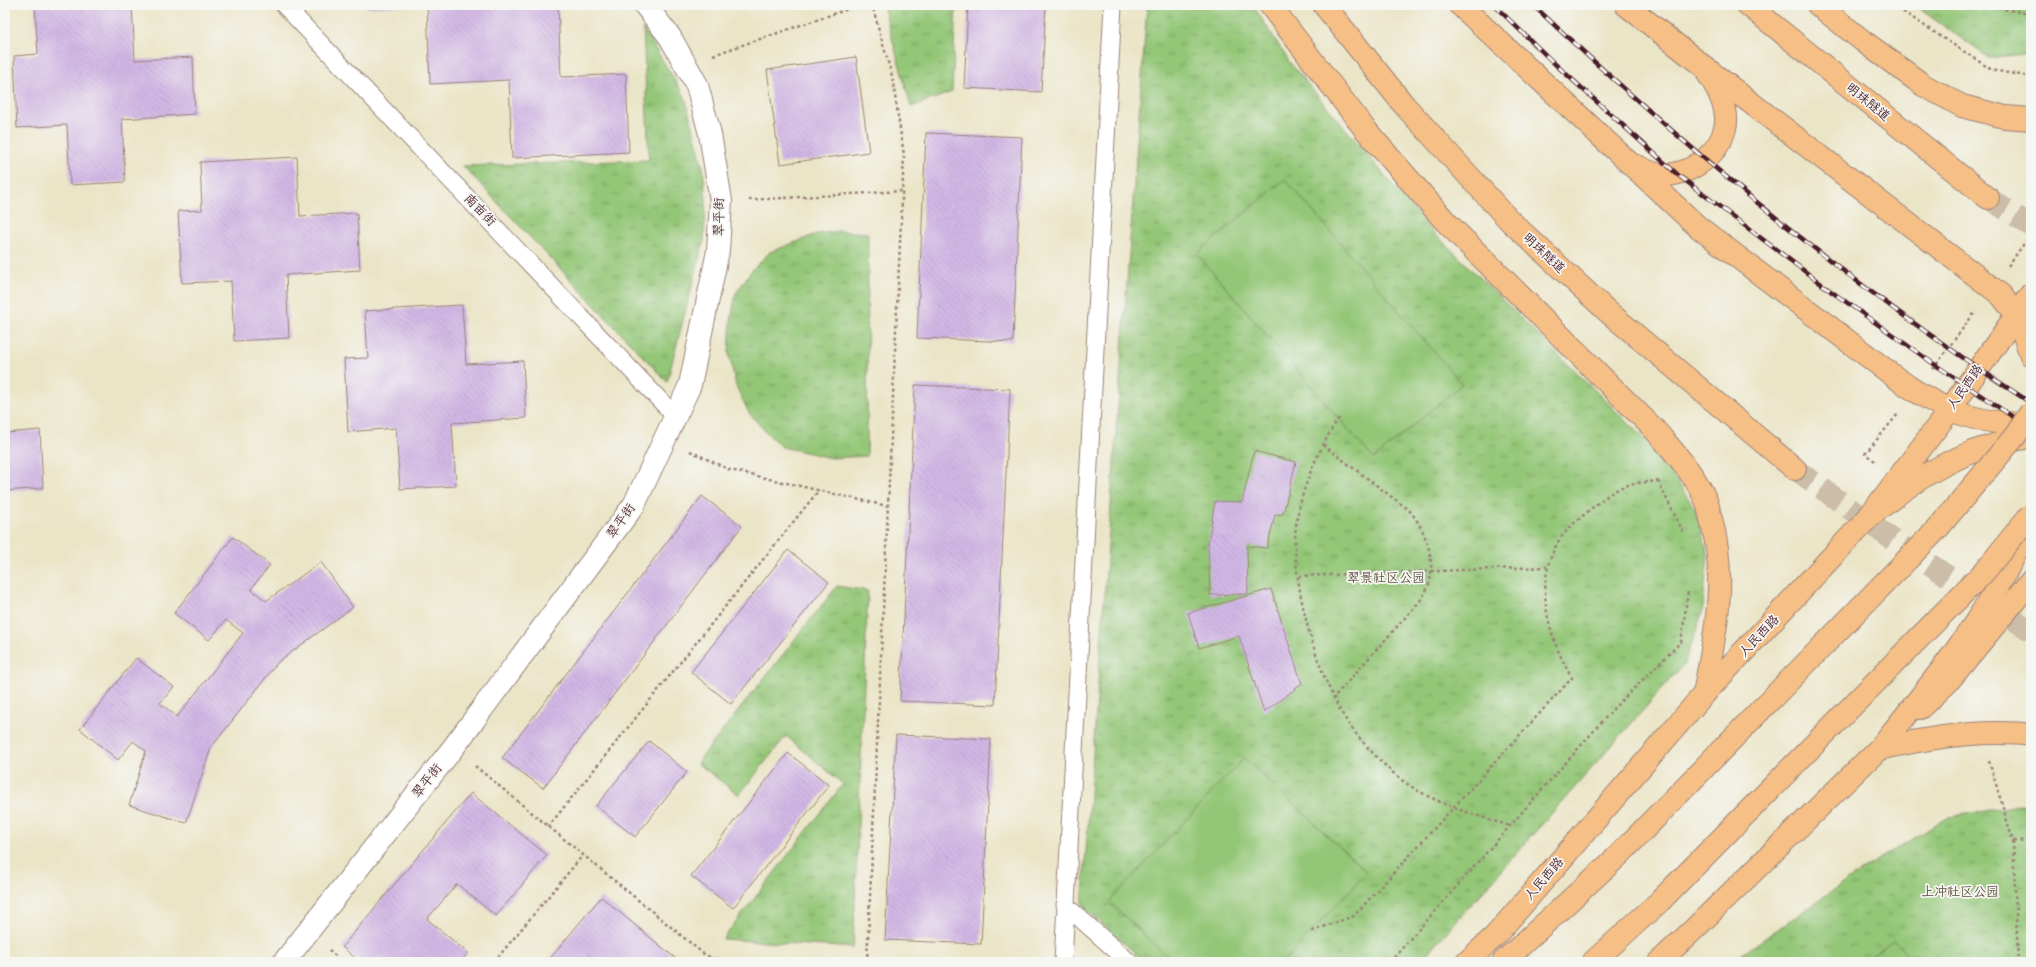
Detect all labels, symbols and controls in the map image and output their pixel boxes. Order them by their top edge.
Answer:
street label: 明珠隧道 [1842,79,1894,125]
street label: 南亩街 [460,190,500,230]
street label: 翠平街 [710,197,728,237]
street label: 明珠隧道 [1519,229,1569,277]
street label: 人民西路 [1943,361,1987,413]
street label: 翠平街 [602,500,640,542]
park label: 翠景社区公园 [1347,569,1425,587]
street label: 人民西路 [1735,611,1783,661]
street label: 翠平街 [408,760,446,802]
street label: 人民西路 [1520,853,1568,905]
park label: 上冲社区公园 [1921,883,1999,901]

